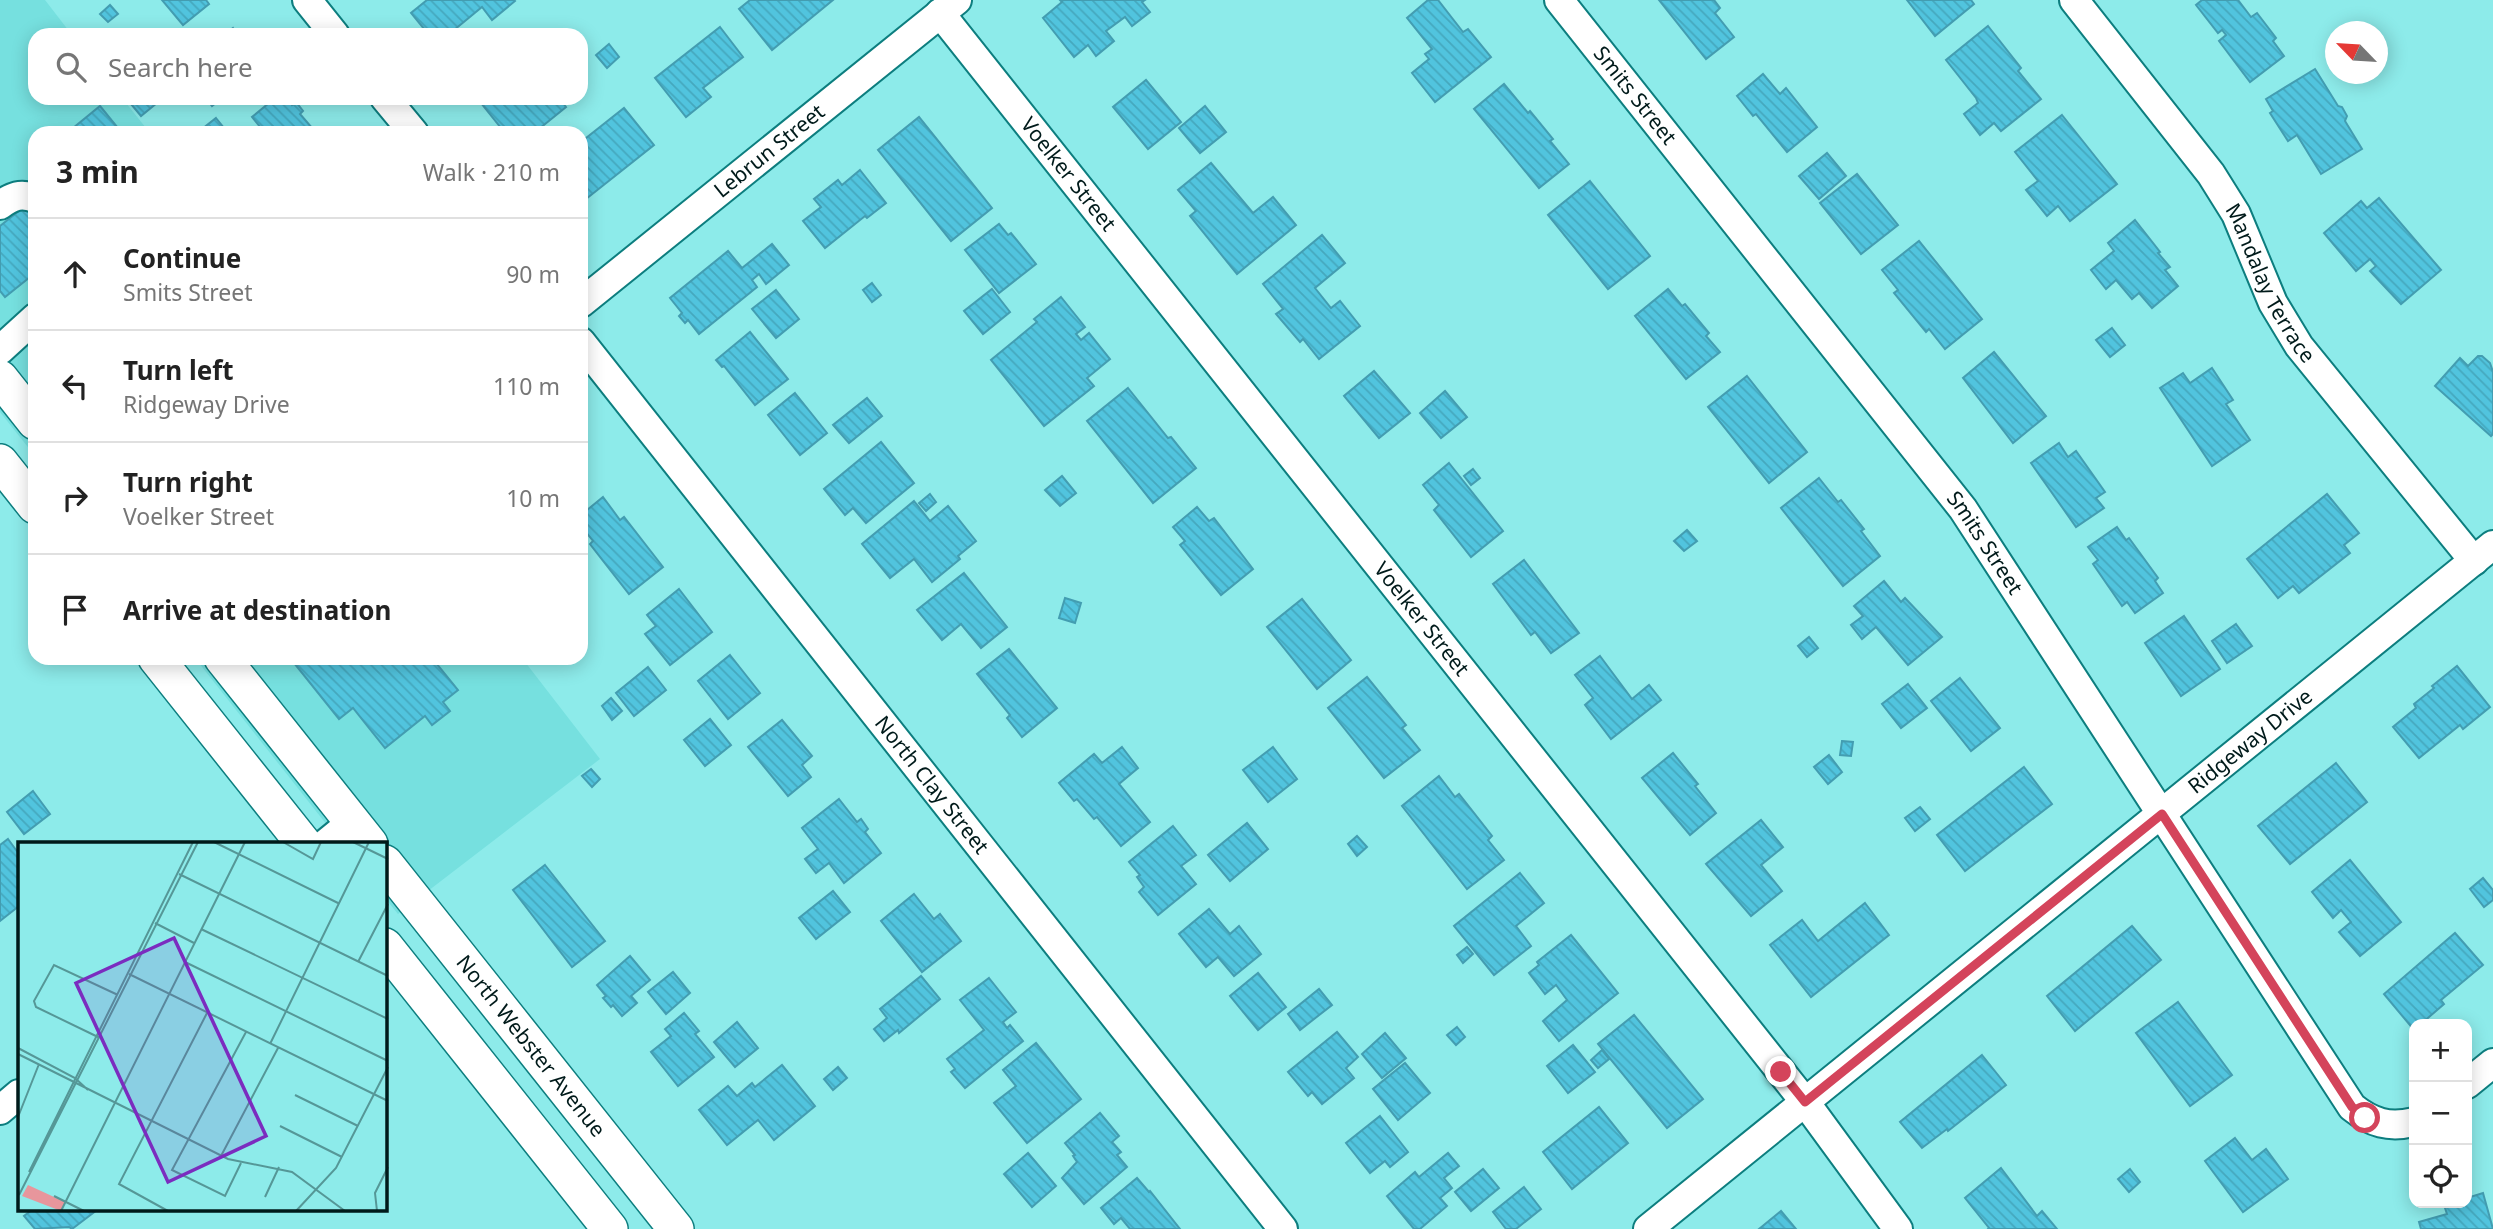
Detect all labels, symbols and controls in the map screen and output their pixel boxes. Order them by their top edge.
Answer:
north arrow [2325,21,2388,84]
search box [28,28,588,105]
street label: Smits Street [1588,40,1684,150]
icon: search [52,48,90,86]
text: Search here [108,49,253,85]
street label: Lebrun Street [708,97,830,204]
street label: Voelker Street [1015,111,1123,237]
text: 3 min [56,151,139,192]
text: Walk · 210 m [423,156,560,188]
street label: Mandalay Terrace [2220,198,2322,368]
text: Continue [123,240,241,276]
icon: ahead [56,255,94,293]
text: 90 m [506,258,560,290]
text: Smits Street [123,276,253,308]
text: Turn left [123,352,234,388]
icon: left [56,367,94,405]
text: 110 m [493,370,560,402]
text: Ridgeway Drive [123,388,290,420]
text: Turn right [123,464,253,500]
icon: right [56,479,94,517]
text: 10 m [506,482,560,514]
street label: Smits Street [1941,485,2030,600]
text: Voelker Street [123,500,274,532]
street label: Voelker Street [1368,556,1476,682]
icon: arrive [56,591,94,629]
text: Arrive at destination [123,592,392,628]
street label: Ridgeway Drive [2182,682,2318,799]
street label: North Clay Street [869,710,996,860]
inset map [18,842,387,1212]
street label: North Webster Avenue [451,949,612,1142]
map controls [2409,1019,2472,1208]
button: + [2409,1019,2472,1082]
route end [1765,1056,1796,1087]
button: − [2409,1082,2472,1145]
route start [2349,1102,2380,1133]
button: locate [2409,1145,2472,1208]

